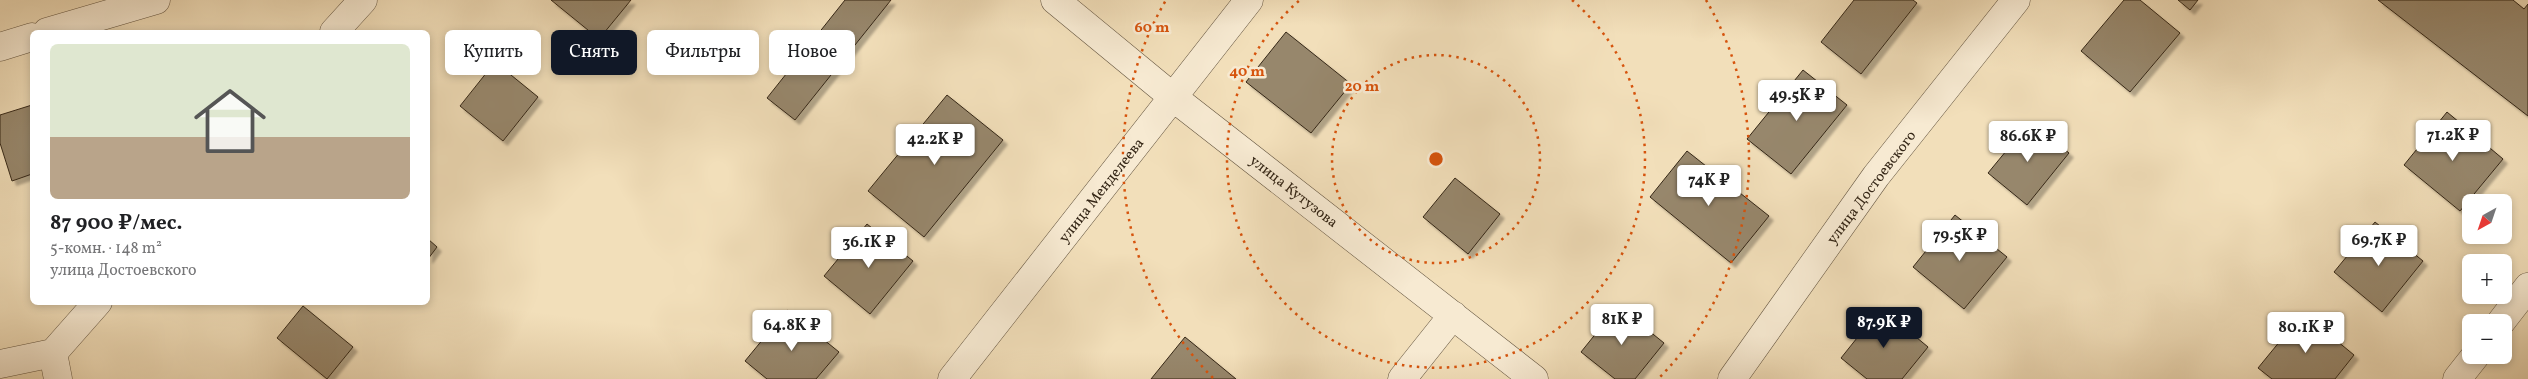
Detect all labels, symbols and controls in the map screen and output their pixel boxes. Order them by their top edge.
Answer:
text: 60 m [1135,18,1170,39]
chip: Купить [445,30,541,75]
chip: Снять [551,30,637,75]
chip: Фильтры [647,30,759,75]
chip: Новое [769,30,855,75]
text: 40 m [1229,62,1265,83]
icon: home [185,76,275,166]
text: 20 m [1345,77,1380,98]
pin: 49.5K ₽ [1751,80,1843,122]
text: 49.5K ₽ [1769,85,1825,107]
pin: 86.6K ₽ [1982,120,2074,163]
pin: 71.2K ₽ [2407,120,2499,162]
pin: 42.2K ₽ [889,124,981,166]
text: 71.2K ₽ [2427,125,2479,147]
text: 86.6K ₽ [2000,126,2056,148]
street label: улица Достоевского [1822,127,1922,249]
text: 42.2K ₽ [907,129,963,151]
street label: улица Менделеева [1055,134,1150,248]
centre of rings [1427,150,1445,168]
street label: улица Кутузова [1244,151,1342,233]
pin: 74K ₽ [1674,164,1744,207]
text: 74K ₽ [1688,170,1730,192]
north arrow [2462,194,2512,244]
map controls [2462,194,2512,364]
text: 87 900 ₽/мес. [50,209,182,238]
pin: 79.5K ₽ [1914,220,2006,262]
pin: 69.7K ₽ [2333,224,2425,267]
text: 79.5K ₽ [1933,225,1987,247]
pin: 36.1K ₽ [823,226,915,269]
text: 69.7K ₽ [2351,230,2407,252]
text: 36.1K ₽ [842,232,896,254]
text: 5-комн. · 148 m² [50,238,162,260]
button: + [2462,254,2512,304]
text: улица Достоевского [50,260,197,282]
pin: 81K ₽ [1587,304,1657,346]
pin: 87.9K ₽ [1838,306,1930,349]
text: 81K ₽ [1602,309,1642,331]
pin: 64.8K ₽ [746,310,838,352]
text: 87.9K ₽ [1857,312,1911,334]
pin: 80.1K ₽ [2260,312,2352,354]
button: − [2462,314,2512,364]
text: 64.8K ₽ [763,315,821,337]
text: 80.1K ₽ [2278,317,2334,339]

